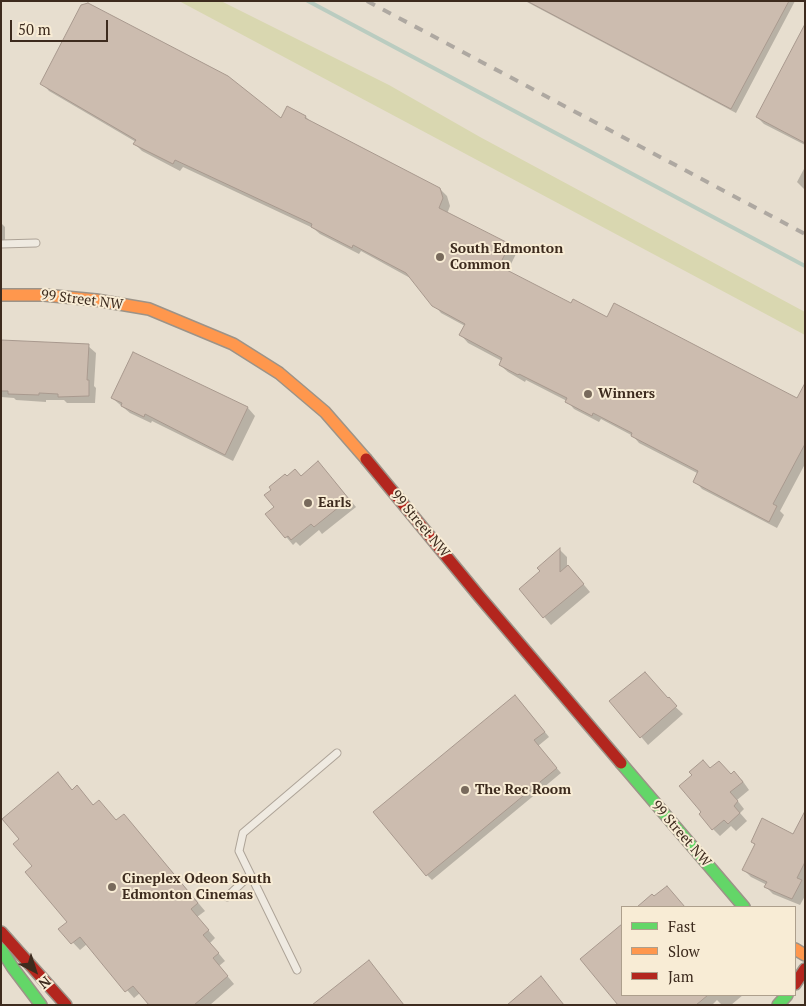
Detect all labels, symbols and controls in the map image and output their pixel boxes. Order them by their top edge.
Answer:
scale bar [12,10,110,42]
text: 50 m [18,19,51,39]
place label: South Edmonton Common [450,241,563,274]
marker: South Edmonton Common [434,251,446,263]
street label: 99 Street NW [40,287,124,313]
place label: Winners [598,386,655,402]
marker: Winners [582,388,594,400]
street label: 99 Street NW [387,487,453,561]
place label: Earls [318,495,351,511]
marker: Earls [302,497,314,509]
place label: The Rec Room [475,782,571,798]
marker: The Rec Room [459,784,471,796]
street label: 99 Street NW [648,797,714,871]
place label: Cineplex Odeon South Edmonton Cinemas [122,871,271,904]
marker: Cineplex Odeon South Edmonton Cinemas [106,881,118,893]
legend [621,906,796,996]
text: Fast [668,916,696,936]
text: Slow [668,941,700,961]
north arrow [10,946,60,996]
text: Jam [668,966,694,986]
text: N [35,972,55,994]

